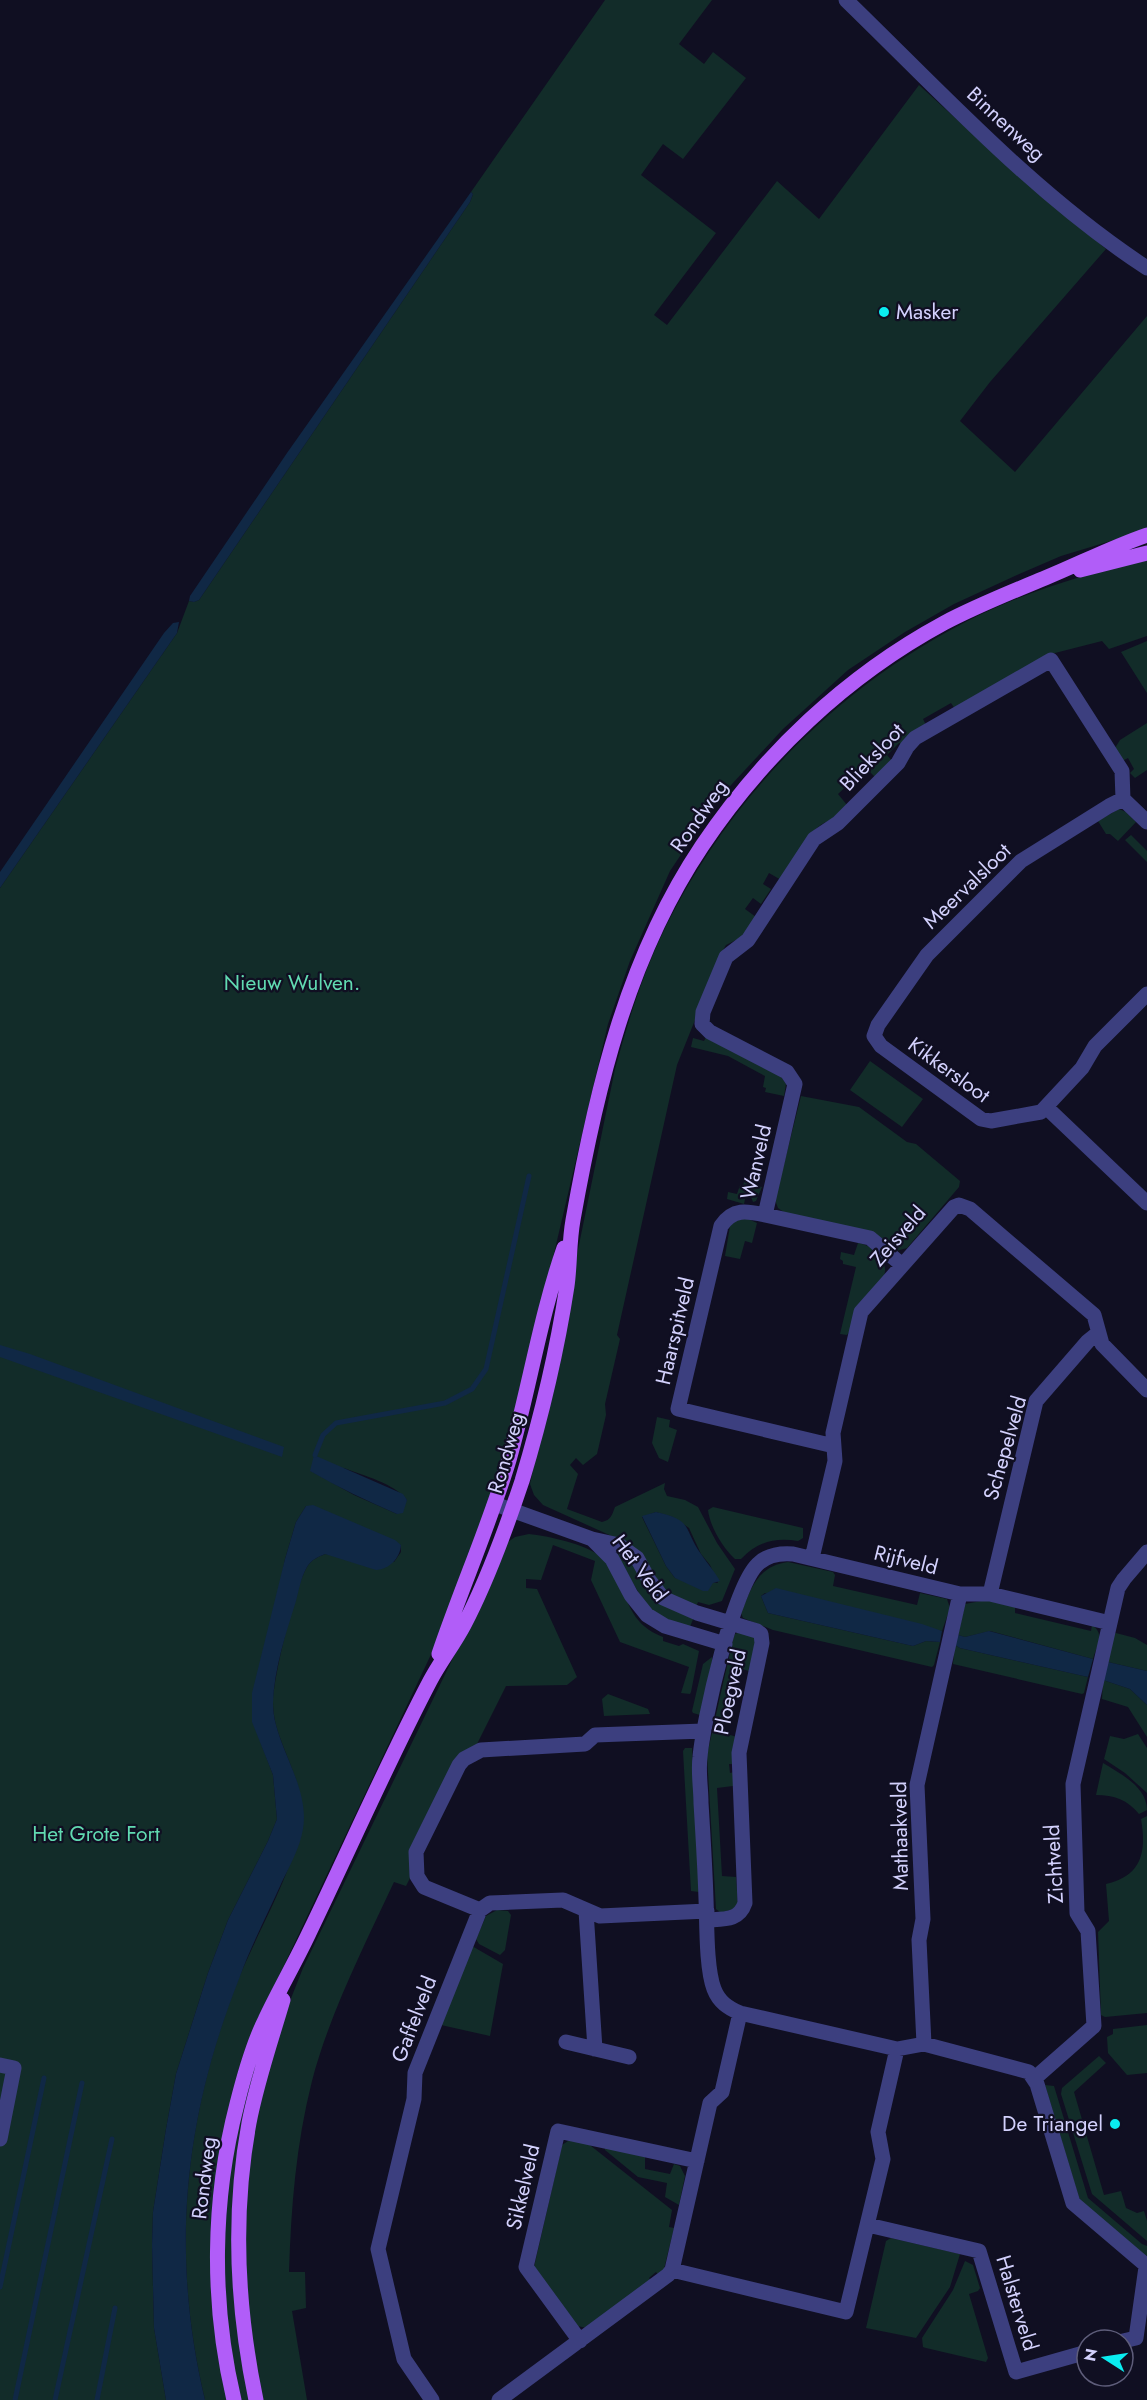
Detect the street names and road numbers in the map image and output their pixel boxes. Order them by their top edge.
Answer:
street label: Binnenweg [960,80,1052,168]
street label: Blieksloot [833,716,911,798]
street label: Rondweg [663,773,735,859]
street label: Meervalsloot [916,836,1018,936]
street label: Kikkersloot [902,1030,996,1110]
street label: Wanveld [733,1121,779,1203]
street label: Zeisveld [863,1199,933,1273]
street label: Haarspitveld [648,1274,702,1388]
street label: Schepelveld [976,1392,1034,1504]
street label: Rondweg [480,1409,532,1497]
street label: Het Veld [605,1528,675,1608]
street label: Rijfveld [871,1538,941,1582]
street label: Ploegveld [706,1646,754,1738]
street label: Mathaakveld [884,1781,916,1891]
street label: Zichtveld [1037,1823,1071,1905]
street label: Gaffelveld [384,1971,444,2067]
street label: Rondweg [184,2135,224,2221]
street label: Sikkelveld [499,2141,547,2233]
street label: Halsterveld [988,2251,1046,2355]

